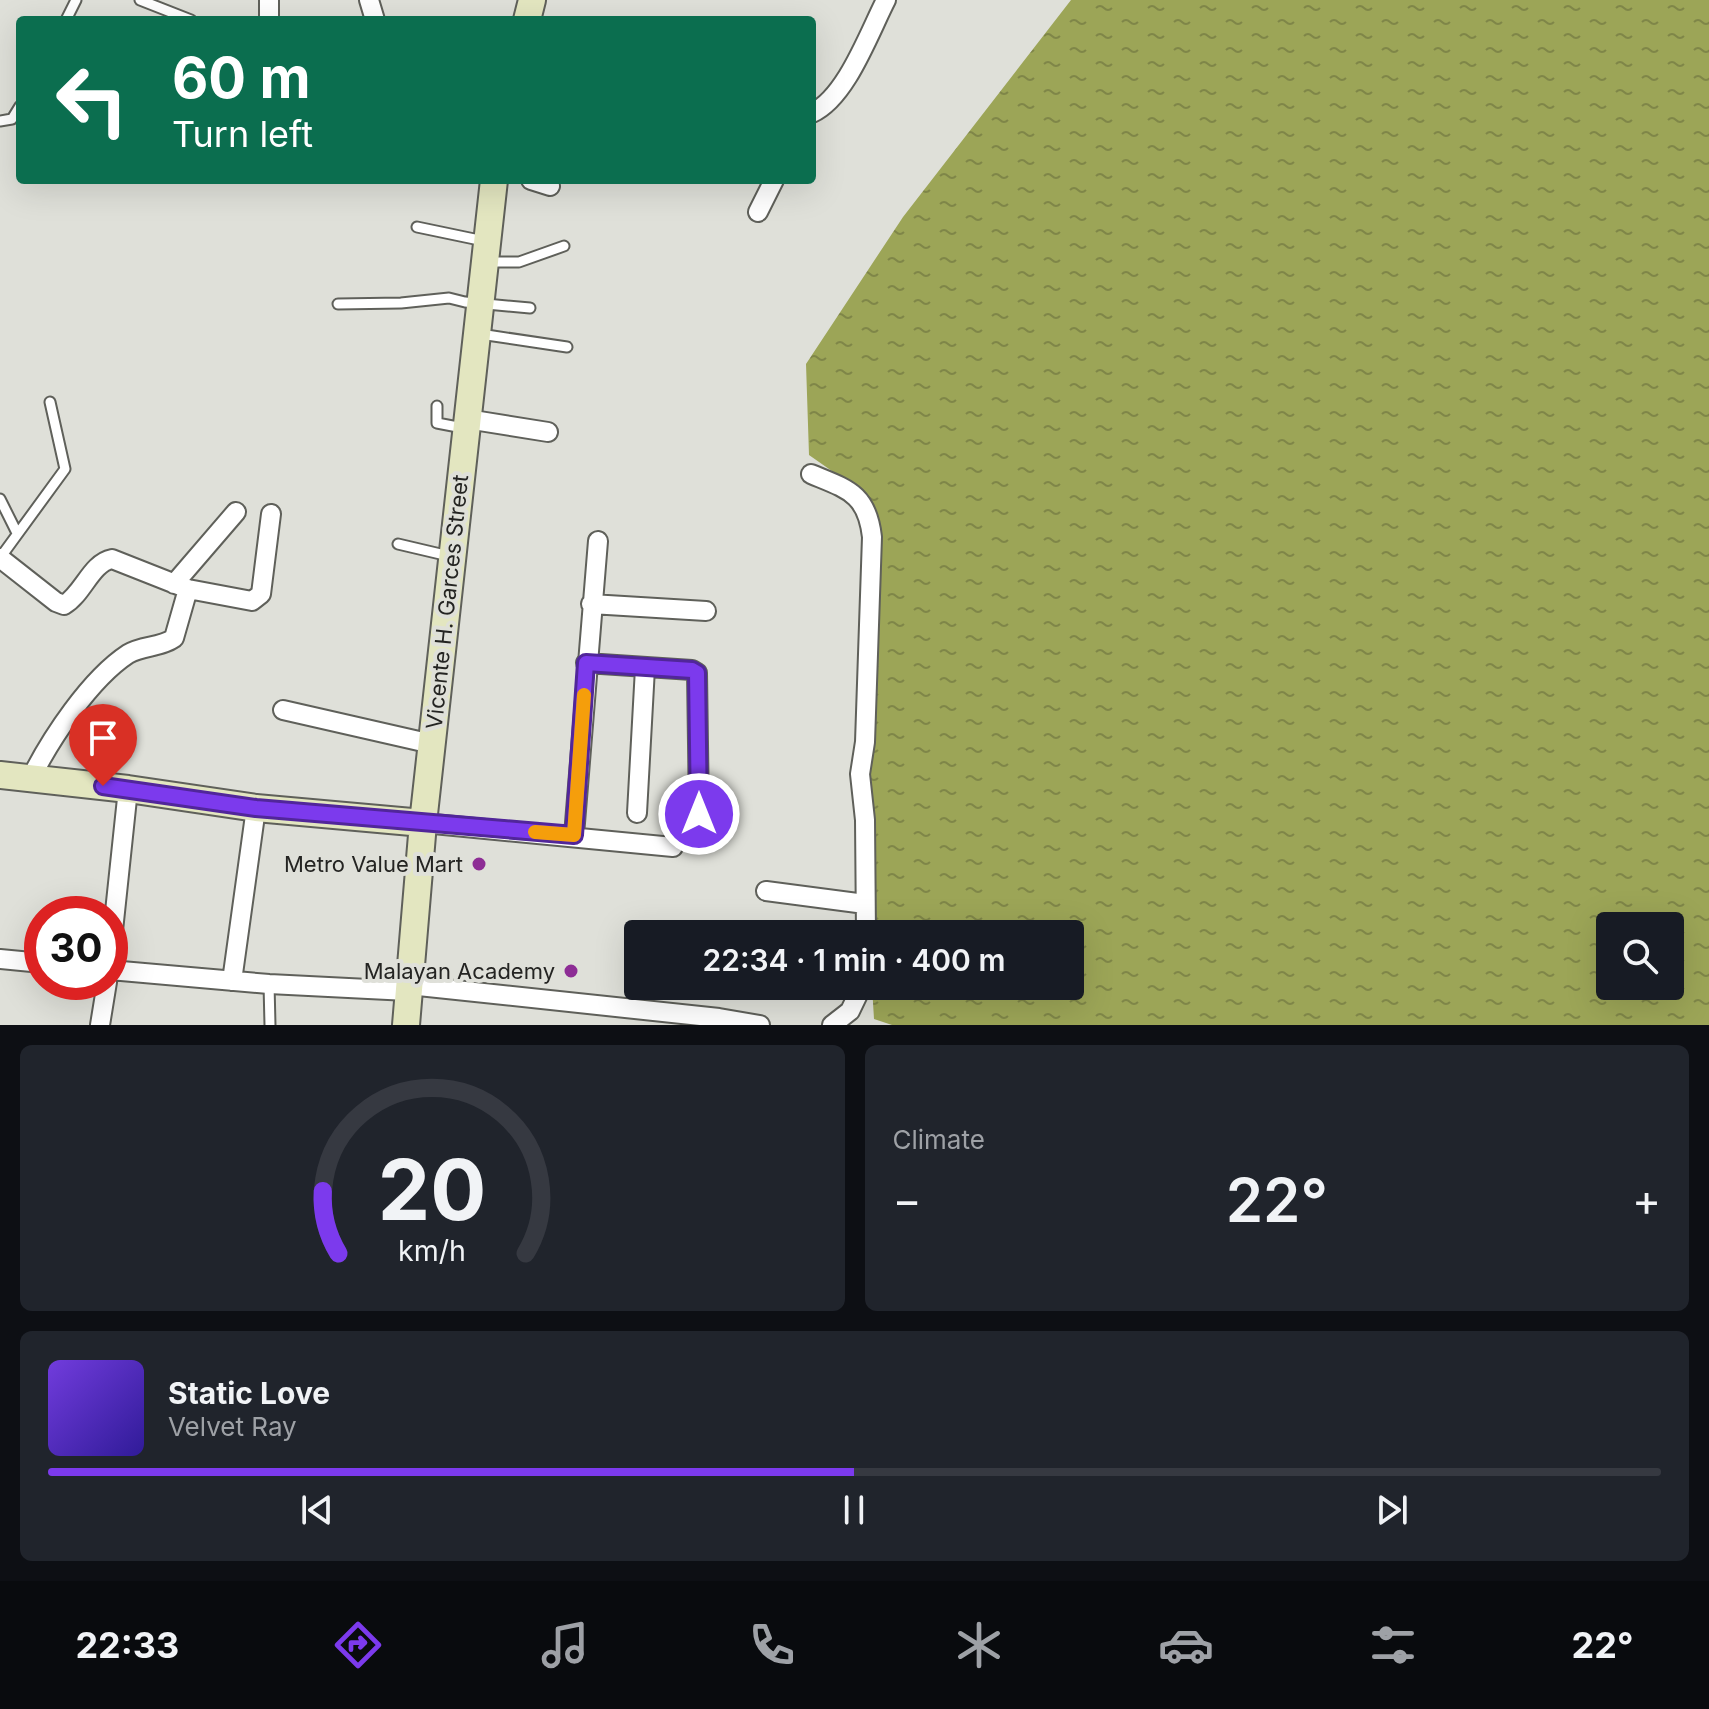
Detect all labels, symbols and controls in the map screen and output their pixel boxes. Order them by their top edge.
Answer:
text: 60 m [172,44,311,112]
icon: left [40,48,144,152]
text: Turn left [172,112,313,156]
street label: Vicente H. Garces Street [421,473,473,731]
pin [69,704,137,786]
icon: arrive [81,716,125,760]
position arrow [657,772,741,856]
place label: Metro Value Mart [284,851,463,877]
marker: Metro Value Mart [470,855,488,873]
speed limit sign: 30 [24,896,128,1000]
map controls [1596,912,1684,1000]
button: search [1596,912,1684,1000]
text: 22:34 · 1 min · 400 m [703,942,1005,978]
place label: Malayan Academy [364,958,555,984]
marker: Malayan Academy [562,962,580,980]
text: Climate [893,1124,985,1155]
text: 20 [378,1139,487,1240]
text: 22° [1226,1164,1328,1236]
text: − [893,1173,922,1227]
text: + [1632,1173,1661,1227]
text: km/h [398,1233,466,1268]
text: Static Love [168,1375,330,1411]
text: Velvet Ray [168,1411,297,1442]
icon: previous [295,1488,339,1532]
icon: pause [832,1488,876,1532]
icon: next [1370,1488,1414,1532]
icon: directions [330,1617,386,1673]
icon: music [537,1617,593,1673]
icon: phone [744,1617,800,1673]
icon: climate [951,1617,1007,1673]
icon: car [1158,1617,1214,1673]
icon: filters [1365,1617,1421,1673]
text: 22:33 [75,1623,179,1667]
text: 22° [1572,1623,1633,1667]

